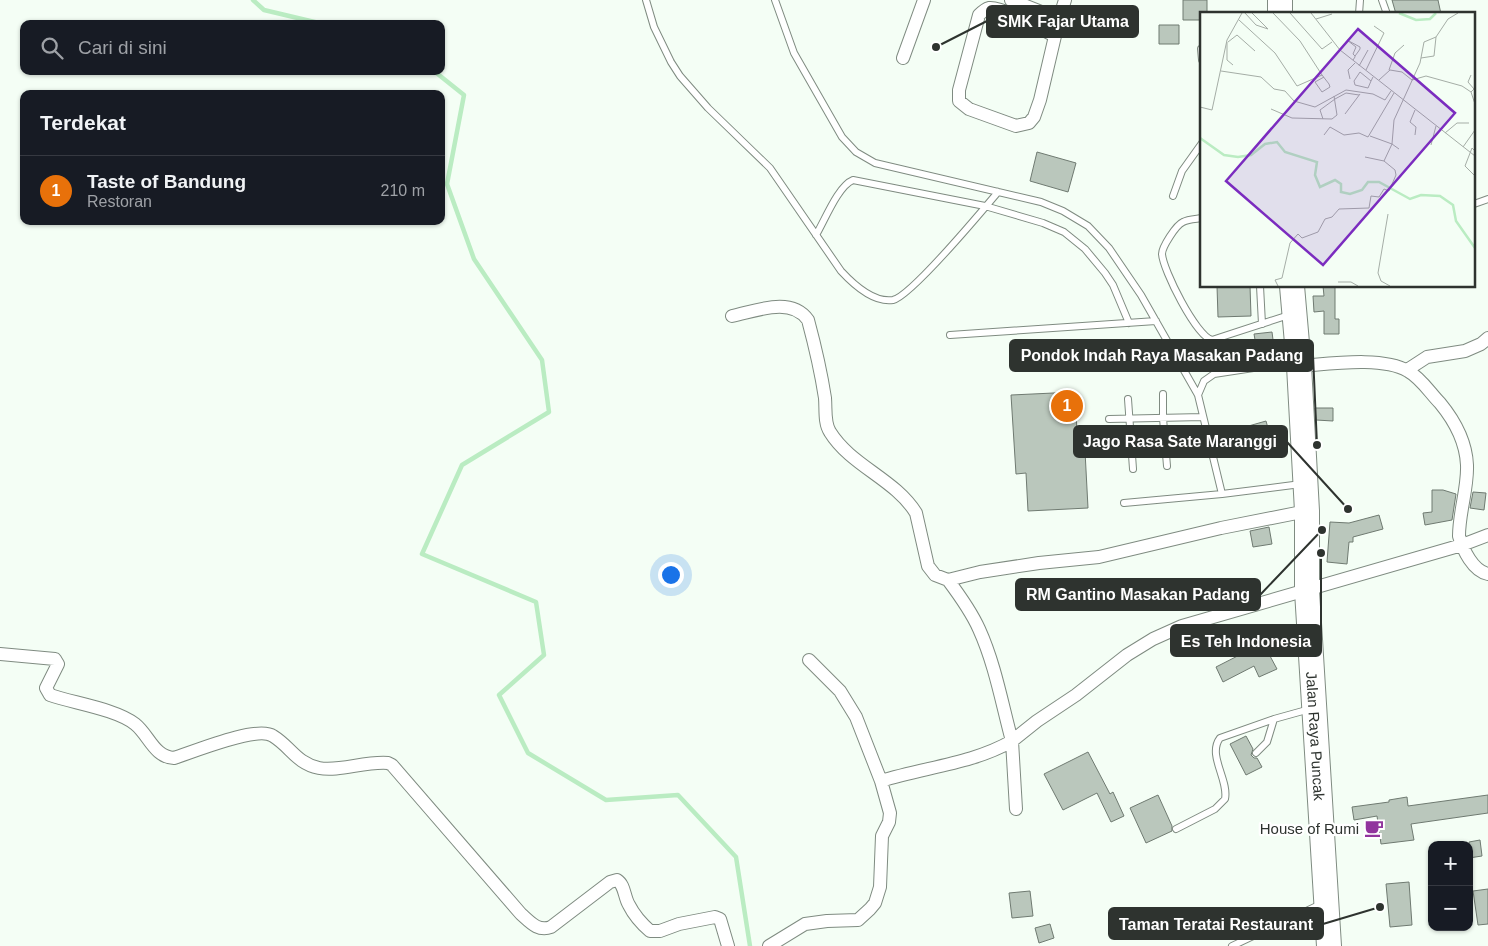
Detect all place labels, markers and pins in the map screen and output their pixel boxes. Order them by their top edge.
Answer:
callout: SMK Fajar Utama [987,6,1138,37]
callout: Pondok Indah Raya Masakan Padang [1010,340,1313,371]
pin: 1 [1051,387,1083,425]
callout: Jago Rasa Sate Maranggi [1074,426,1287,457]
callout: RM Gantino Masakan Padang [1016,579,1260,610]
callout: Es Teh Indonesia [1171,625,1321,656]
cafe icon: House of Rumi [1363,817,1385,839]
place label: House of Rumi [1260,820,1359,837]
callout: Taman Teratai Restaurant [1109,908,1323,939]

